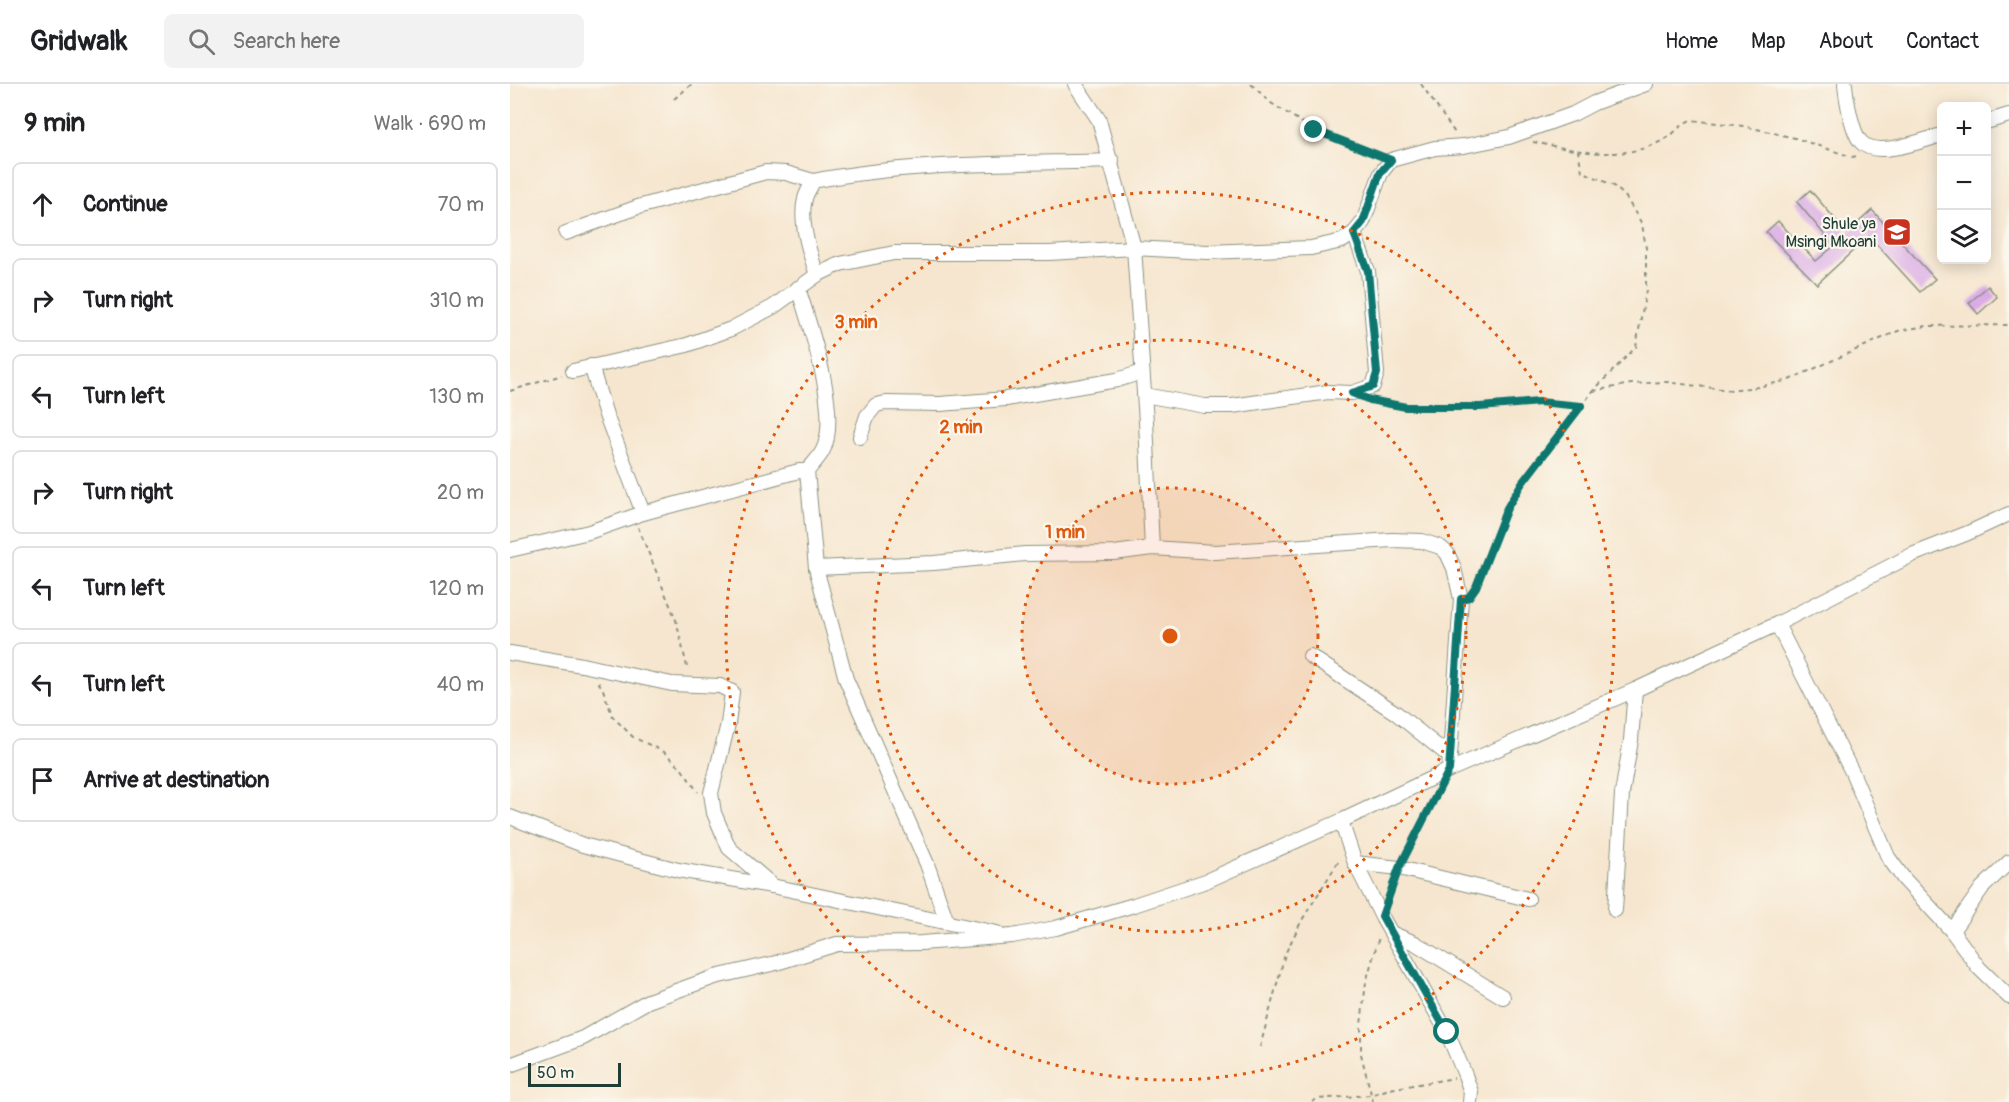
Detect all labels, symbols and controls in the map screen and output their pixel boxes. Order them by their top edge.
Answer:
search box [164,14,584,68]
text: Gridwalk [30,24,128,59]
icon: search [185,25,218,58]
text: Search here [233,27,340,55]
text: Home [1665,28,1718,55]
text: Map [1751,28,1786,55]
text: About [1819,28,1873,55]
text: Contact [1906,28,1979,55]
map controls [1937,102,1991,264]
button: + [1937,102,1991,156]
text: 9 min [24,107,85,139]
text: Walk · 690 m [374,111,486,136]
route end [1300,116,1326,142]
button: − [1937,156,1991,210]
icon: ahead [26,188,59,221]
text: Continue [83,190,167,218]
text: 70 m [438,192,484,217]
button: layers [1937,210,1991,264]
place label: Shule ya Msingi Mkoani [1786,214,1876,252]
school or university icon: Shule ya Msingi Mkoani [1881,216,1913,248]
icon: right [26,284,59,317]
text: Turn right [83,286,173,314]
text: 310 m [429,288,484,313]
text: 3 min [834,311,878,334]
icon: left [26,380,59,413]
text: Turn left [83,382,165,410]
text: 130 m [429,384,484,409]
text: 2 min [939,416,983,439]
icon: right [26,476,59,509]
text: Turn right [83,478,173,506]
text: 20 m [437,480,484,505]
text: 1 min [1045,521,1085,544]
icon: left [26,572,59,605]
text: Turn left [83,574,165,602]
text: 120 m [429,576,484,601]
centre of rings [1160,626,1180,646]
icon: left [26,668,59,701]
text: Turn left [83,670,165,698]
text: 40 m [437,672,484,697]
icon: arrive [26,764,59,797]
text: Arrive at destination [83,766,269,794]
route start [1433,1018,1459,1044]
scale bar [528,1060,621,1088]
text: 50 m [537,1063,574,1083]

